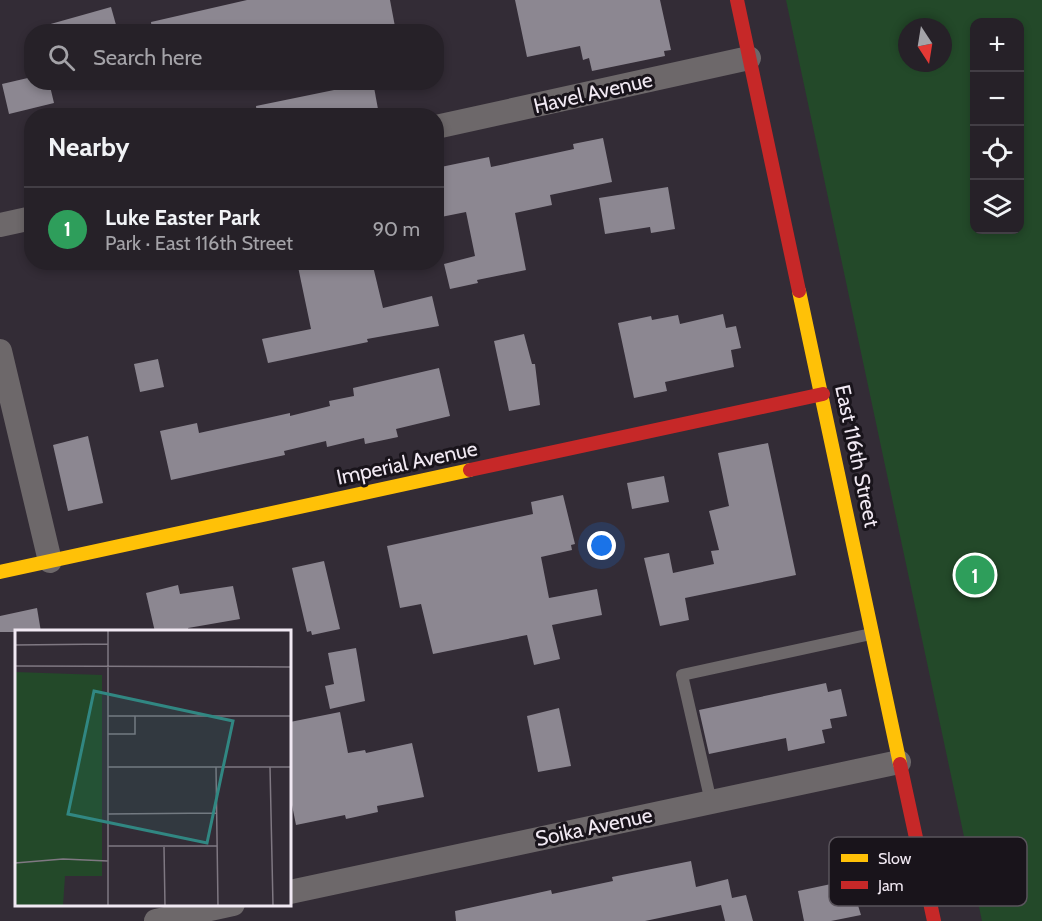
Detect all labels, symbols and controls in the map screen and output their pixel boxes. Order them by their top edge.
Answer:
north arrow [898,18,952,72]
map controls [970,18,1024,234]
button: + [970,18,1024,72]
search box [24,24,444,90]
icon: search [45,41,78,74]
text: Search here [93,44,202,71]
street label: Havel Avenue [531,67,655,118]
button: − [970,72,1024,126]
button: locate [970,126,1024,180]
text: Nearby [48,131,129,163]
button: layers [970,180,1024,234]
text: Luke Easter Park [105,204,260,231]
text: 1 [64,217,71,241]
text: 90 m [373,217,420,241]
text: Park · East 116th Street [105,231,293,255]
street label: East 116th Street [830,382,885,529]
street label: Imperial Avenue [334,435,480,490]
your location [587,531,616,560]
pin: 1 [956,552,994,598]
inset map [15,630,291,906]
street label: Soika Avenue [533,802,655,851]
legend [829,837,1027,906]
text: Slow [878,849,912,868]
text: Jam [877,876,904,895]

